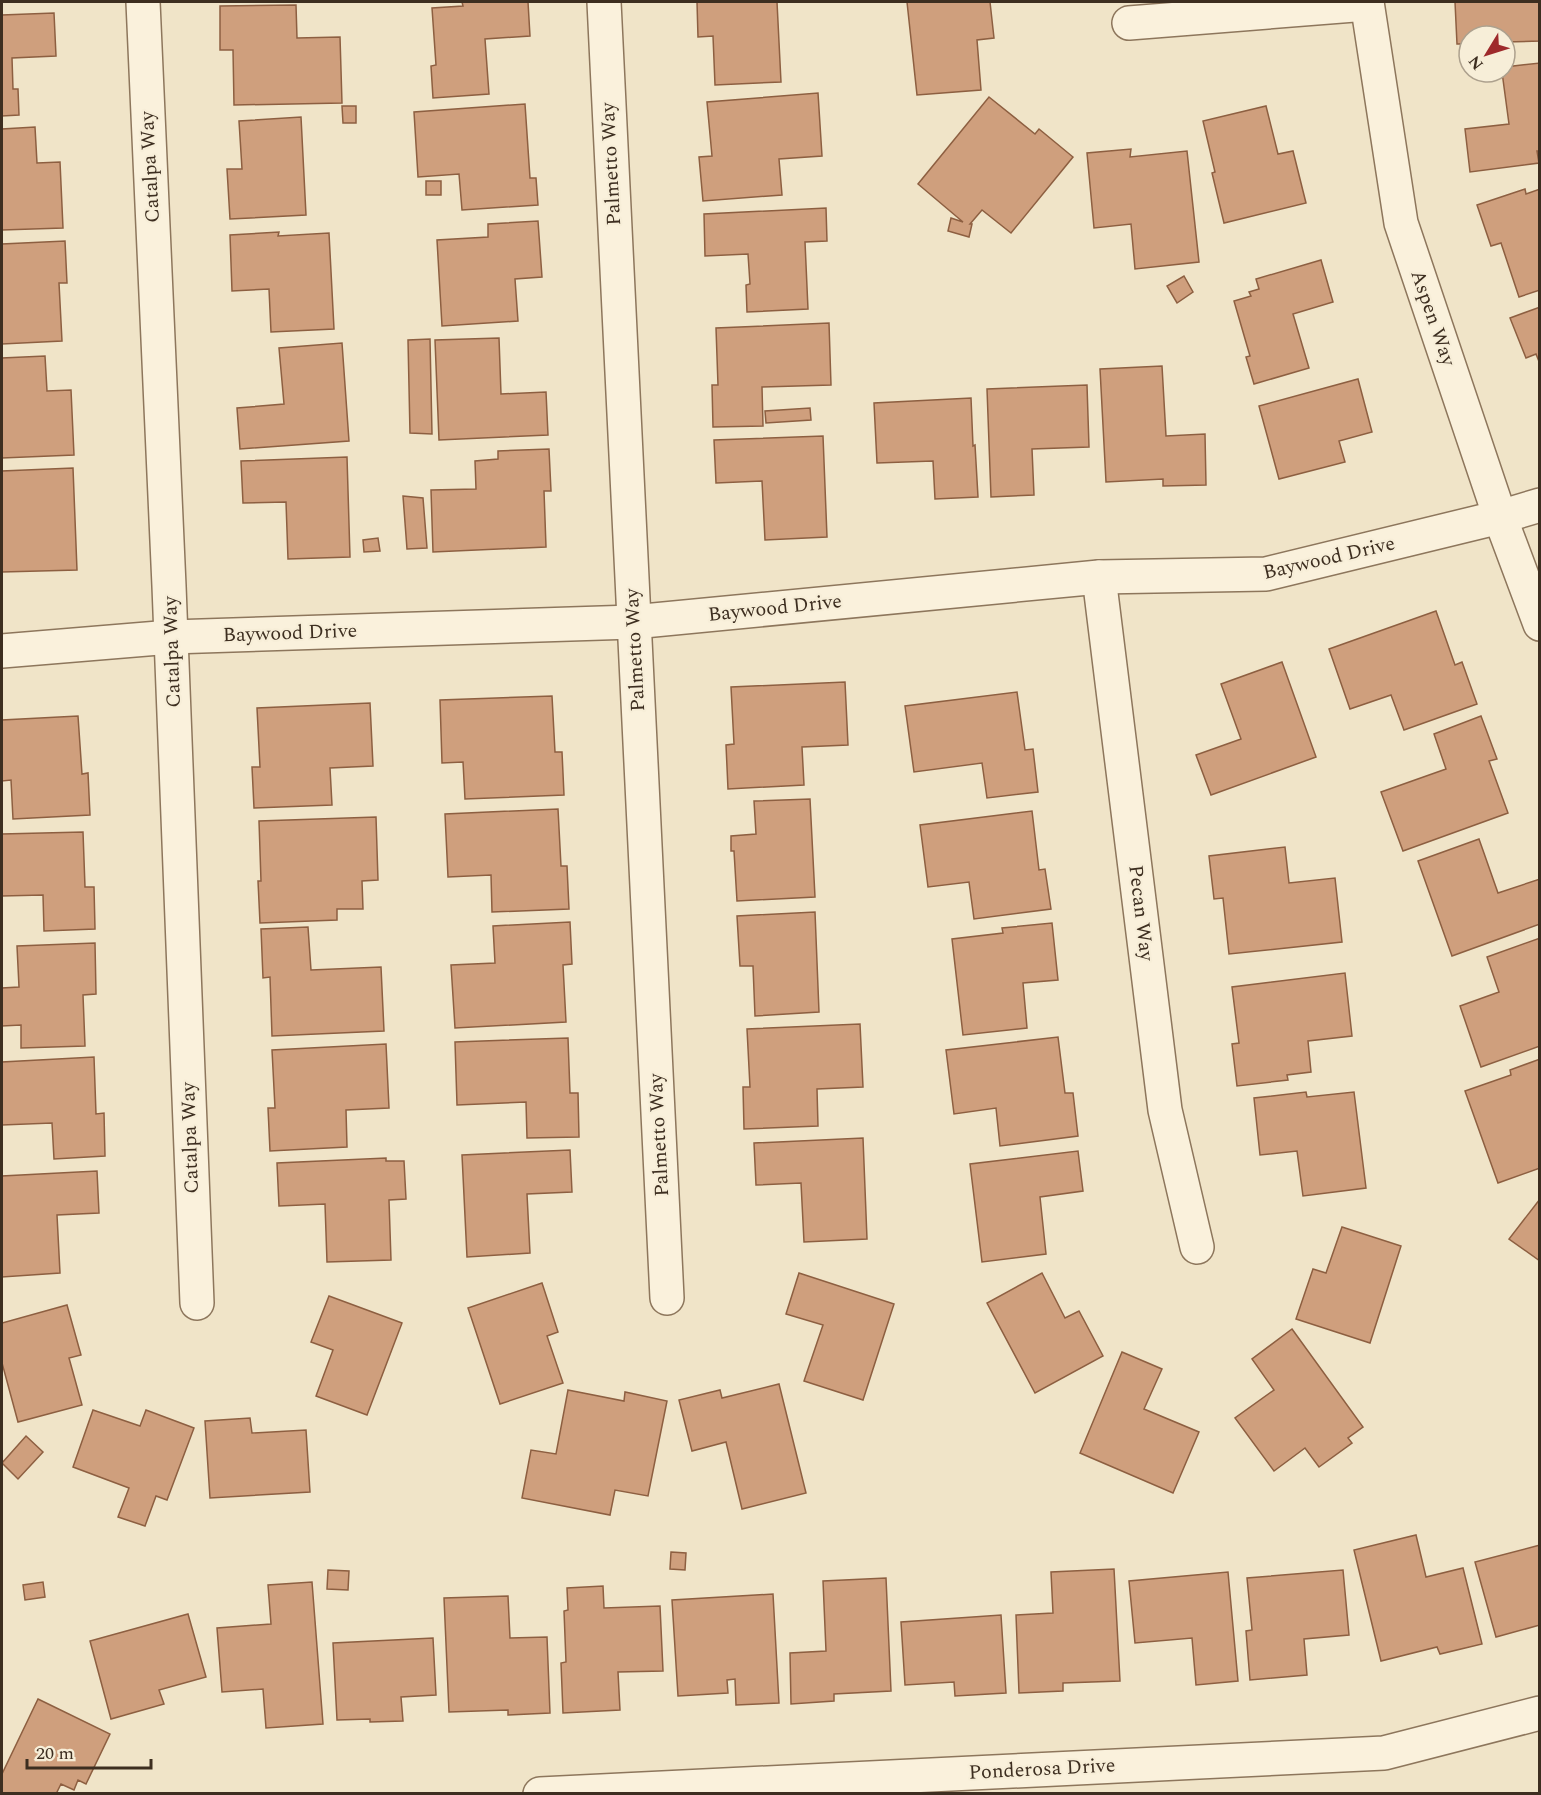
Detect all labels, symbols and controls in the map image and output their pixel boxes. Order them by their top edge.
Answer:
north arrow [1457,24,1517,84]
text: N [1462,50,1489,75]
street label: Palmetto Way [593,100,629,226]
street label: Catalpa Way [132,109,168,224]
street label: Aspen Way [1403,266,1464,371]
street label: Baywood Drive [1260,528,1398,588]
street label: Palmetto Way [617,586,653,712]
street label: Baywood Drive [707,586,843,630]
street label: Catalpa Way [155,594,189,708]
street label: Baywood Drive [222,616,358,650]
street label: Pecan Way [1120,863,1162,964]
street label: Palmetto Way [641,1071,677,1197]
street label: Catalpa Way [173,1080,207,1194]
scale bar [27,1732,152,1770]
text: 20 m [36,1740,74,1767]
street label: Ponderosa Drive [968,1750,1116,1788]

